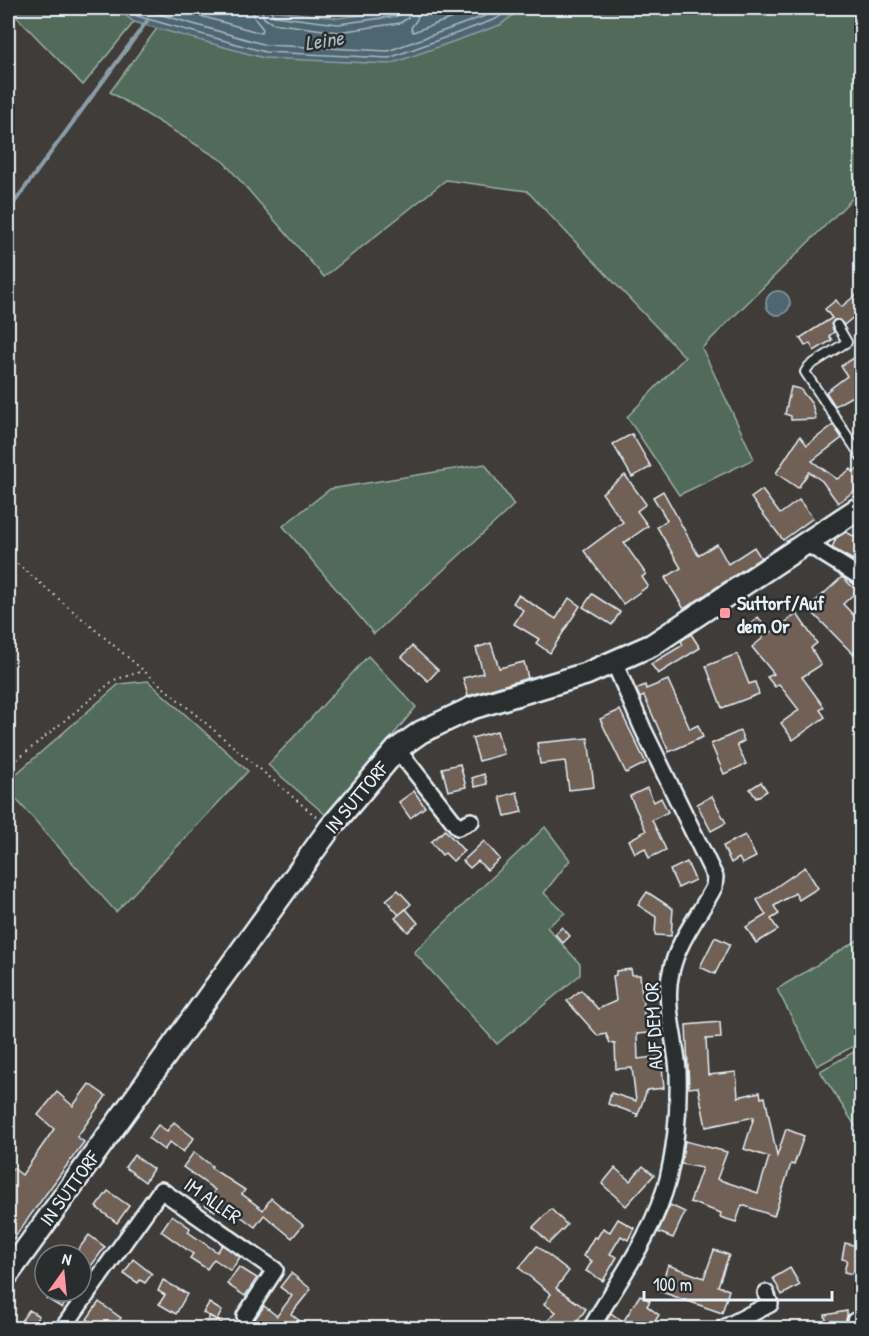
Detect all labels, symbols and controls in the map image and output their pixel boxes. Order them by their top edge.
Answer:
water label: Leine [303,22,347,57]
place label: Suttorf/Auf dem Or [737,589,825,639]
marker: Suttorf/Auf dem Or [718,606,732,620]
street label: IN SUTTORF [318,755,394,839]
street label: AUF DEM OR [637,981,669,1071]
street label: IN SUTTORF [33,1145,106,1231]
street label: IM ALLER [179,1171,247,1229]
north arrow [33,1243,93,1303]
text: N [60,1247,74,1270]
scale bar [644,1264,832,1302]
text: 100 m [653,1272,692,1297]

